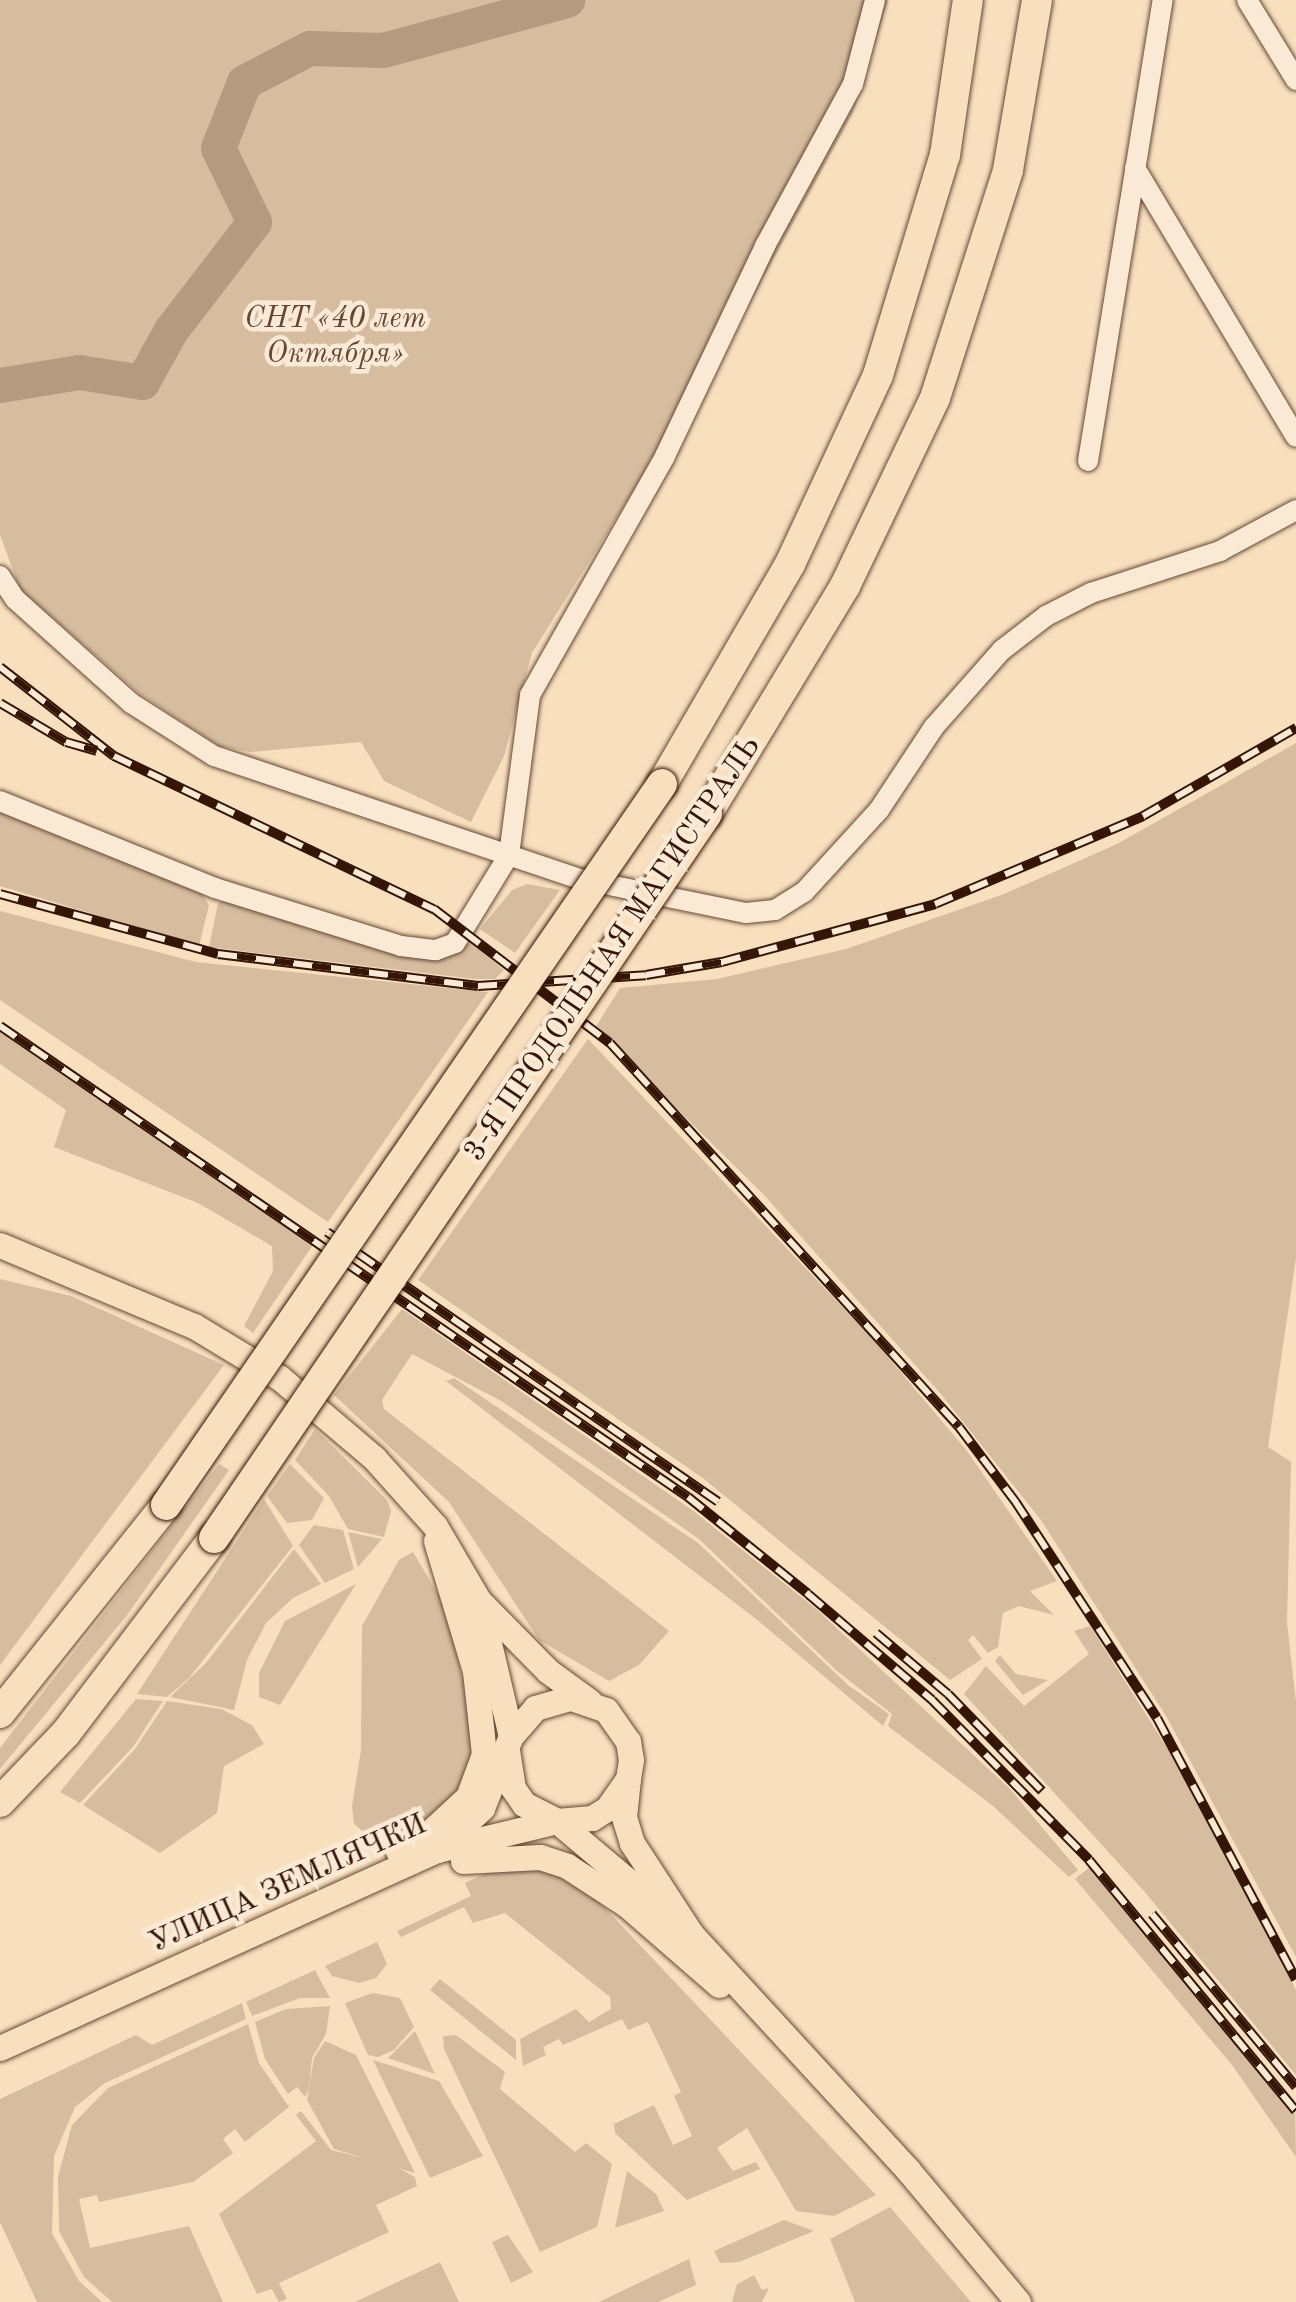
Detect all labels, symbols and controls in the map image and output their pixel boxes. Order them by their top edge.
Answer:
park label: СНТ «40 лет Октября» [244,301,426,372]
street label: 3-Я ПРОДОЛЬНАЯ МАГИСТРАЛЬ [457,730,769,1168]
street label: УЛИЦА ЗЕМЛЯЧКИ [144,1807,432,1961]

